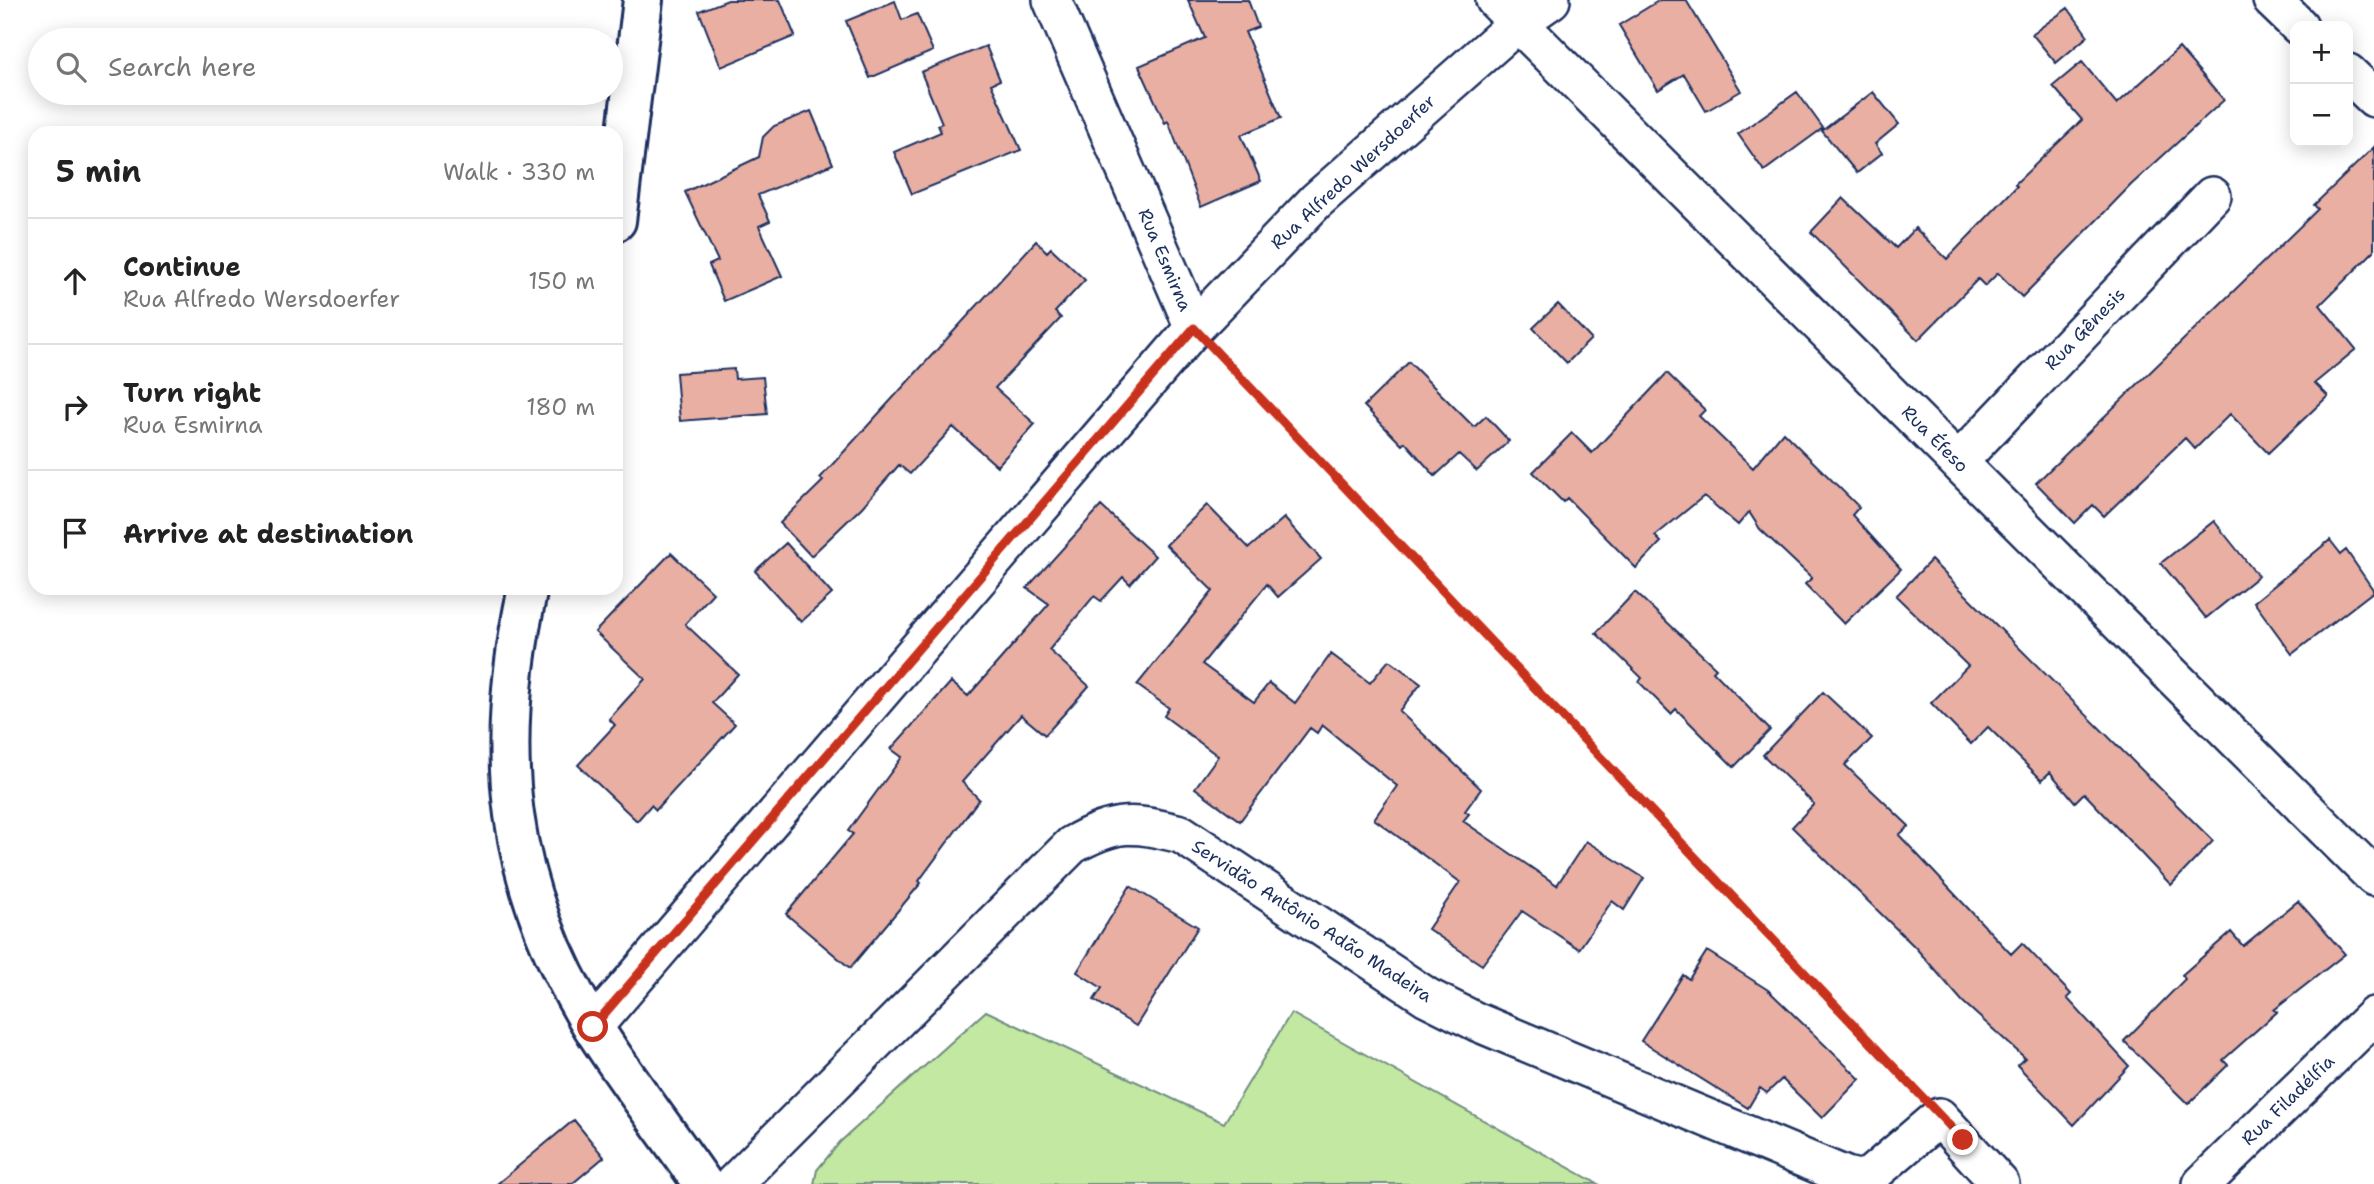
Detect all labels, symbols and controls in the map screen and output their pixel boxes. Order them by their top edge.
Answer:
map controls [2290,21,2353,147]
button: + [2290,21,2353,84]
search box [28,28,623,105]
icon: search [52,48,90,86]
text: Search here [108,49,257,84]
button: − [2290,84,2353,147]
street label: Rua Alfredo Wersdoerfer [1266,89,1440,255]
text: 5 min [56,151,141,192]
text: Walk · 330 m [443,157,595,187]
street label: Rua Esmirna [1133,205,1197,315]
text: Continue [123,249,241,284]
icon: ahead [56,262,94,300]
text: 150 m [528,266,595,296]
street label: Rua Gênesis [2039,282,2131,376]
text: Rua Alfredo Wersdoerfer [123,284,400,314]
text: Turn right [123,375,261,410]
icon: right [56,388,94,426]
text: 180 m [526,392,595,422]
street label: Rua Éfeso [1896,400,1974,478]
text: Rua Esmirna [123,410,263,440]
icon: arrive [56,514,94,552]
text: Arrive at destination [123,516,413,551]
street label: Servidão Antônio Adão Madeira [1187,834,1437,1008]
route start [577,1011,608,1042]
street label: Rua Filadélfia [2236,1050,2340,1150]
route end [1947,1124,1978,1155]

